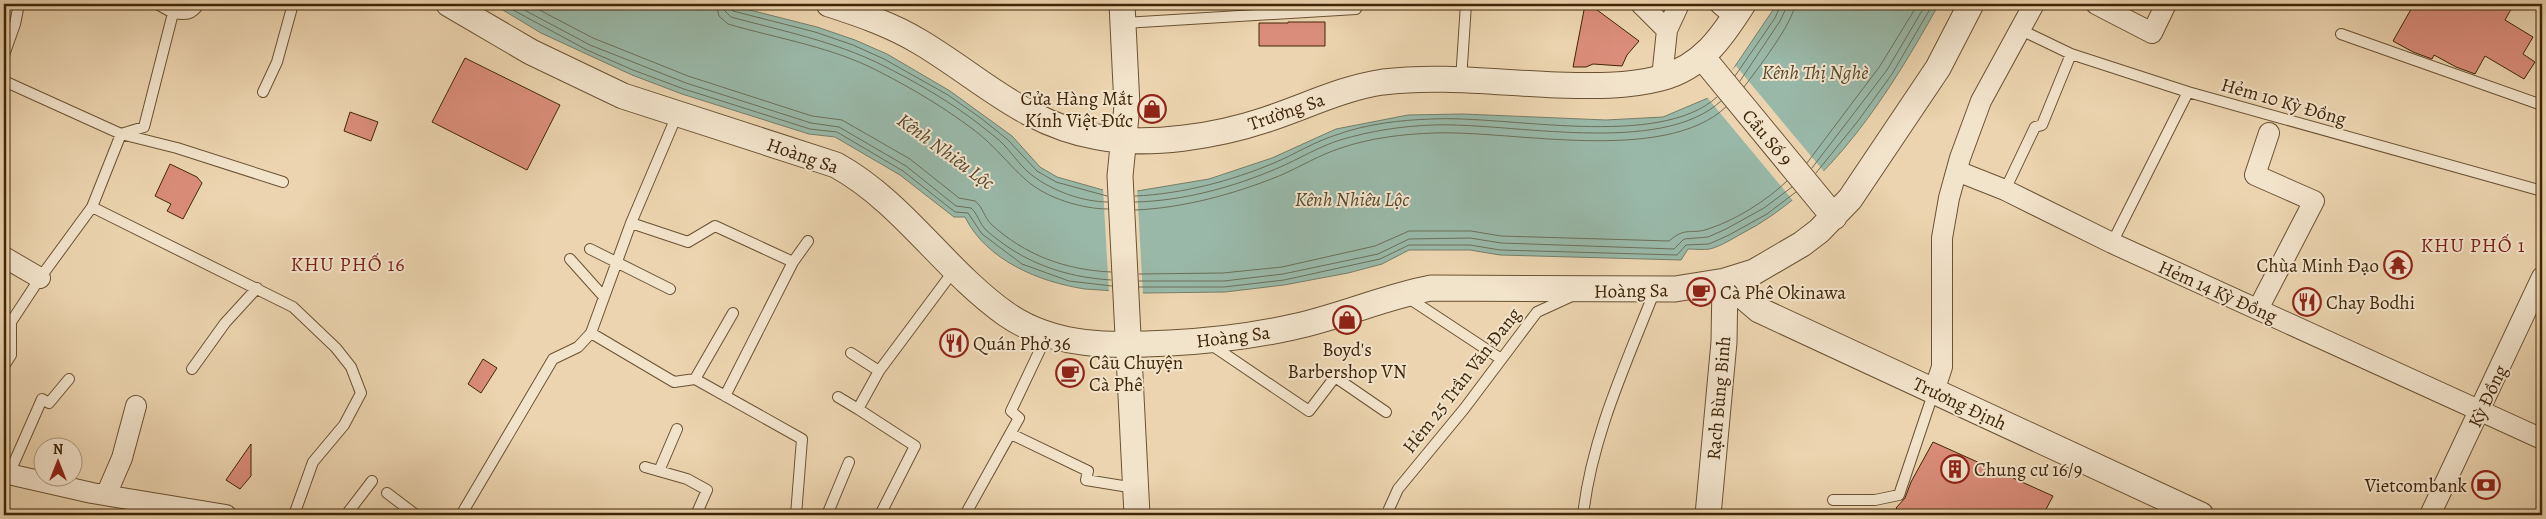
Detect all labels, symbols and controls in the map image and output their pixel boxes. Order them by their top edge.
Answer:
water label: Kênh Thị Nghè [1762,59,1868,86]
street label: Hẻm 10 Kỳ Ðồng [2218,72,2350,132]
place label: Cửa Hàng Mắt Kính Việt Đức [1021,86,1133,134]
street label: Trường Sa [1244,87,1328,137]
shop icon: Cửa Hàng Mắt Kính Việt Đức [1137,94,1167,124]
street label: Cầu Số 9 [1736,104,1799,171]
water label: Kênh Nhiêu Lộc [892,107,1000,196]
street label: Hoàng Sa [763,132,842,180]
water label: Kênh Nhiêu Lộc [1295,186,1409,213]
district label: KHU PHỐ 1 [2421,232,2525,259]
temple icon: Chùa Minh Đạo [2383,250,2413,280]
district label: KHU PHỐ 16 [290,251,406,278]
place label: Chùa Minh Đạo [2257,253,2379,279]
street label: Hẻm 14 Kỳ Ðồng [2154,254,2282,330]
street label: Hoàng Sa [1594,277,1669,305]
cafe icon: Cà Phê Okinawa [1686,277,1716,307]
place label: Cà Phê Okinawa [1720,280,1846,306]
restaurant icon: Chay Bodhi [2292,287,2322,317]
place label: Chay Bodhi [2326,290,2415,316]
street label: Hẻm 25 Trần Văn Đang [1397,302,1527,459]
shop icon: Boyd's Barbershop VN [1332,305,1362,335]
street label: Hoàng Sa [1195,320,1272,354]
restaurant icon: Quán Phở 36 [939,328,969,358]
place label: Quán Phở 36 [973,331,1071,357]
street label: Rạch Bùng Binh [1701,335,1737,461]
place label: Boyd's Barbershop VN [1287,337,1407,385]
place label: Câu Chuyện Cà Phê [1089,350,1183,398]
cafe icon: Câu Chuyện Cà Phê [1055,358,1085,388]
street label: Kỳ Ðồng [2462,360,2514,432]
street label: Trương Định [1909,371,2011,437]
north arrow [32,436,82,486]
text: N [53,440,63,459]
building icon: Chung cư 16/9 [1940,454,1970,484]
place label: Chung cư 16/9 [1974,457,2082,483]
bank icon: Vietcombank [2471,470,2501,500]
place label: Vietcombank [2364,473,2468,499]

